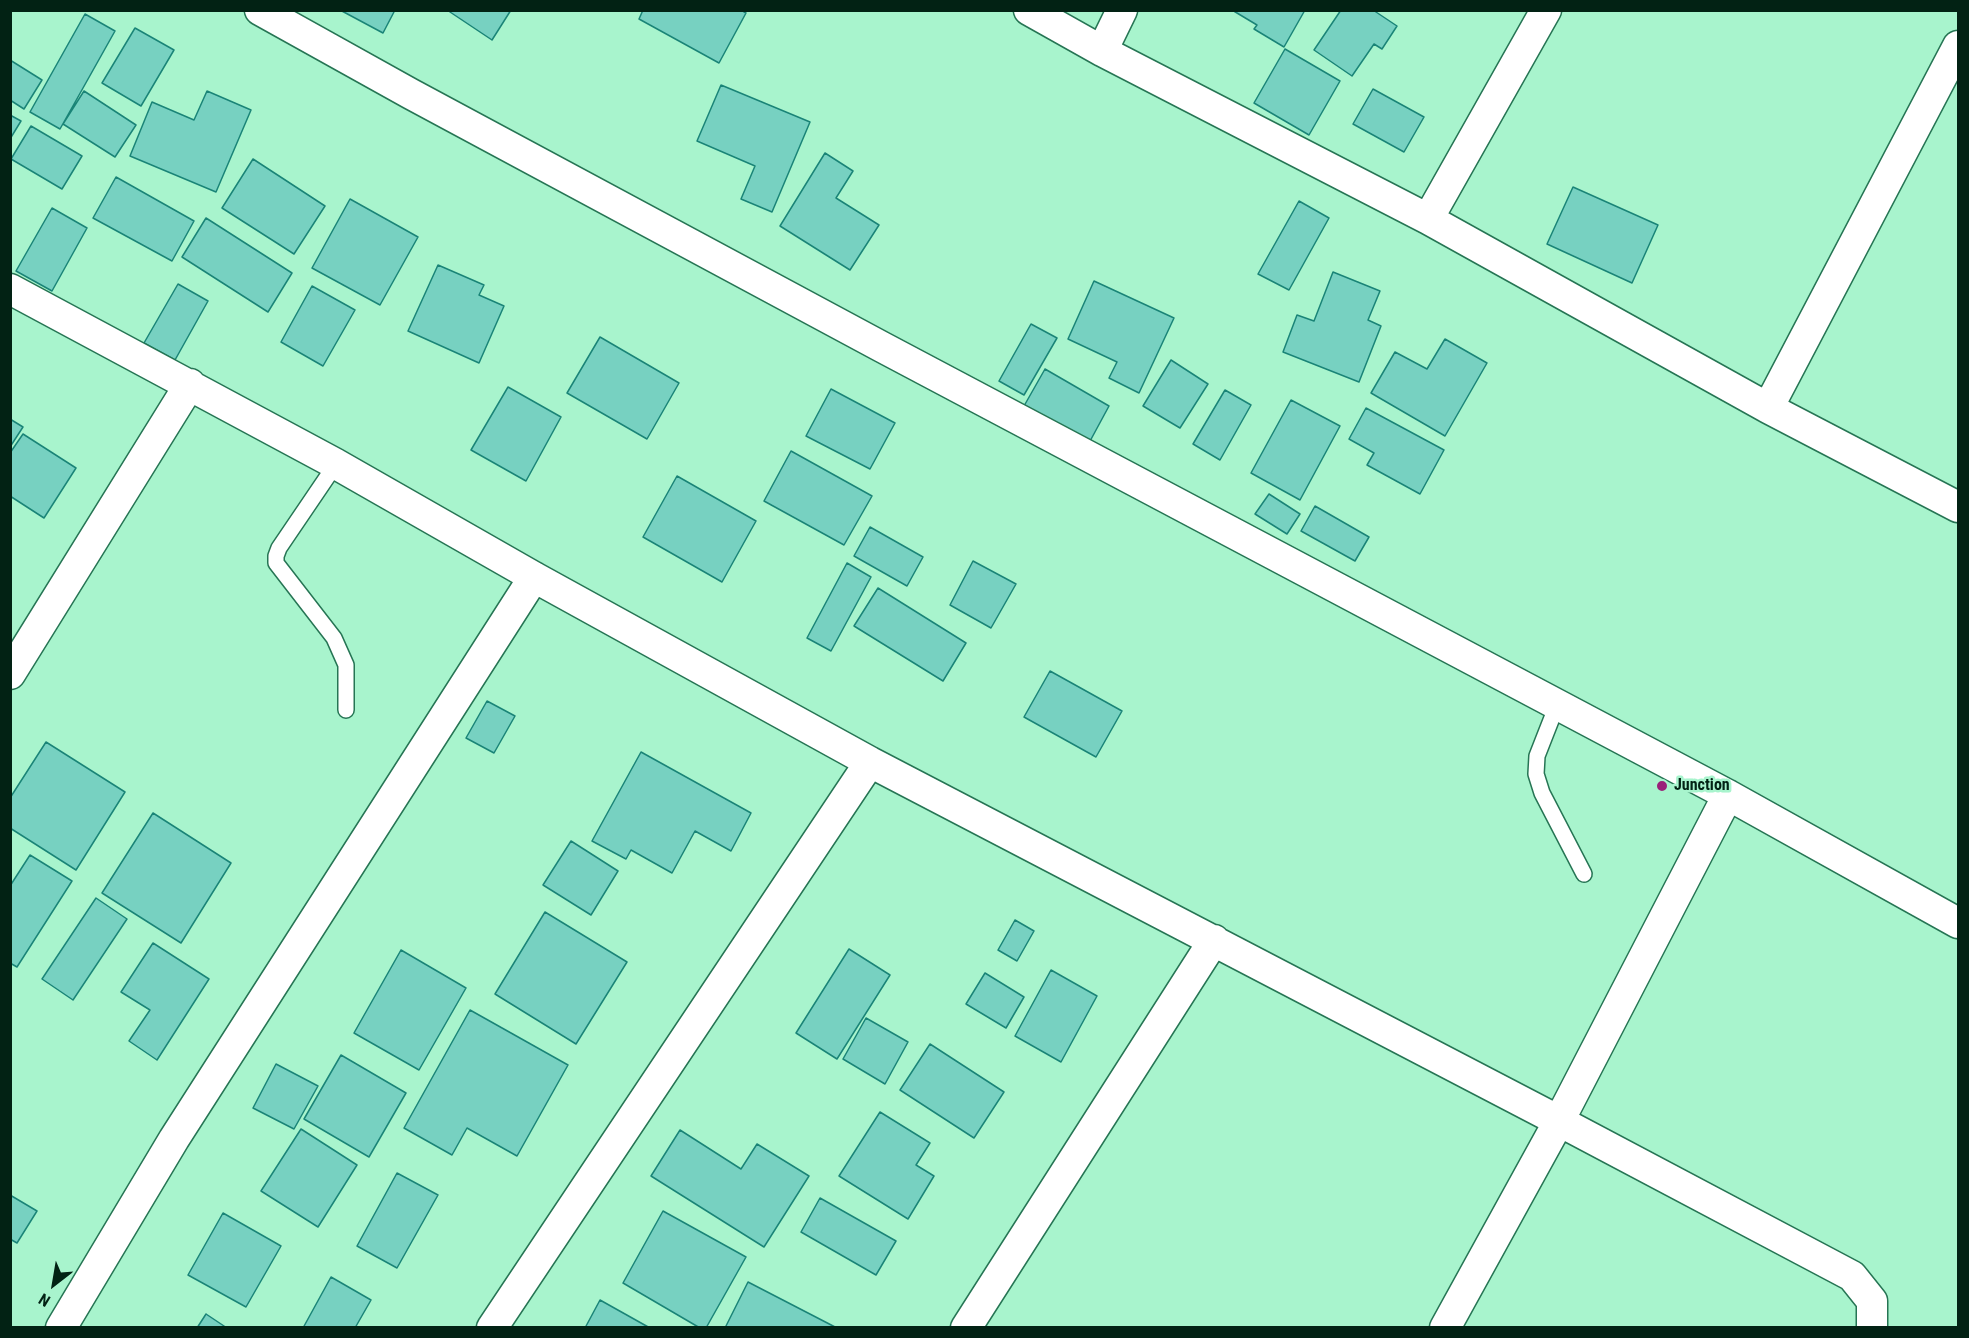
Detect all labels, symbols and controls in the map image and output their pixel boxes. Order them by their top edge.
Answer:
place label: Junction [1674,776,1730,796]
marker: Junction [1655,779,1669,793]
north arrow [24,1254,84,1314]
text: N [35,1289,54,1311]

